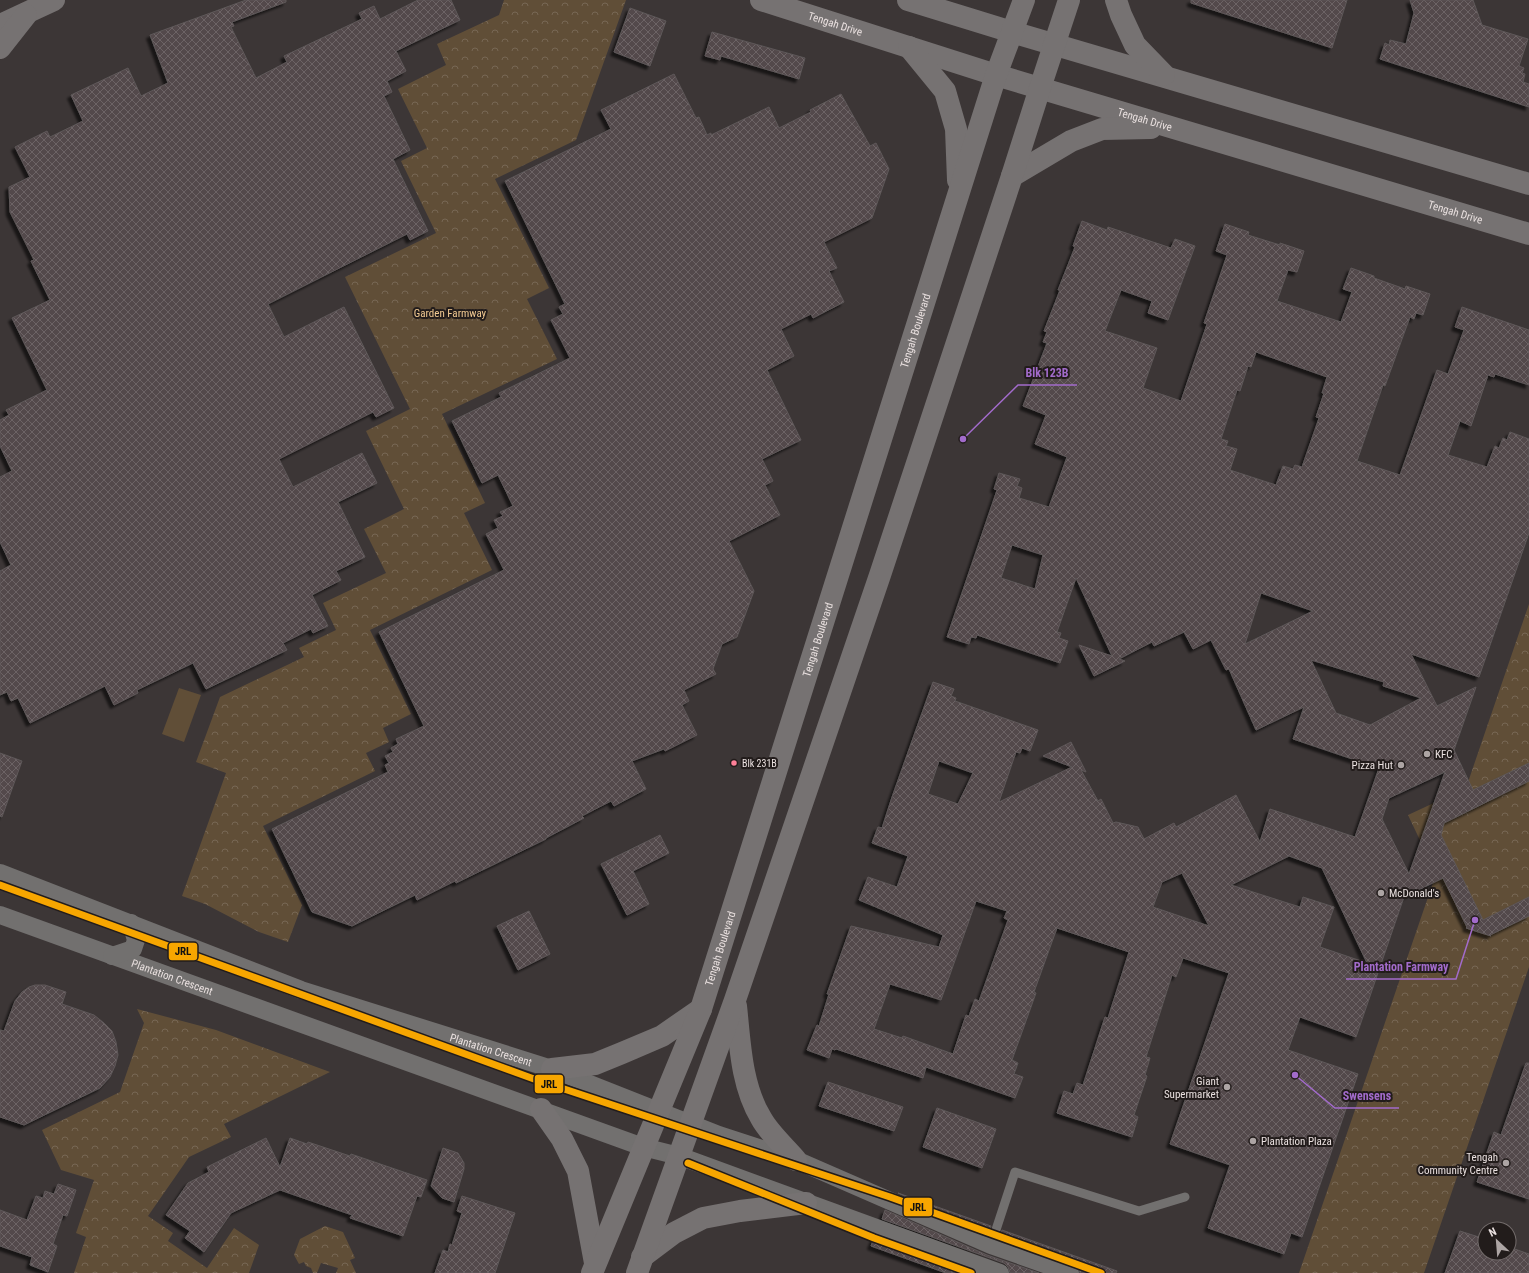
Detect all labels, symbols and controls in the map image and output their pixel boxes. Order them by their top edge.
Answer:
street label: Tengah Drive [807,9,864,38]
street label: Tengah Drive [1116,105,1174,134]
street label: Tengah Drive [1427,198,1484,226]
street label: Tengah Boulevard [897,292,933,369]
park label: Garden Farmway [414,307,487,320]
callout: Blk 123B [1018,361,1077,385]
text: Blk 123B [1025,366,1069,380]
street label: Tengah Boulevard [800,601,836,678]
place label: KFC [1435,748,1453,761]
marker: KFC [1422,749,1432,759]
marker: Blk 231B [729,758,739,768]
place label: Blk 231B [742,758,777,769]
place label: Pizza Hut [1352,759,1393,772]
marker: Pizza Hut [1396,760,1406,770]
place label: McDonald's [1389,887,1439,900]
marker: McDonald's [1376,888,1386,898]
street label: Tengah Boulevard [702,910,738,987]
line badge: JRL [168,942,198,961]
text: JRL [175,945,191,958]
callout: Plantation Farmway [1346,955,1456,979]
street label: Plantation Crescent [130,956,215,998]
text: Plantation Farmway [1354,960,1449,974]
street label: Plantation Crescent [448,1031,534,1069]
line badge: JRL [534,1074,564,1094]
place label: Giant Supermarket [1164,1075,1219,1101]
text: JRL [541,1078,557,1091]
marker: Giant Supermarket [1222,1082,1232,1092]
callout: Swensens [1335,1084,1399,1108]
text: Swensens [1343,1089,1392,1103]
place label: Plantation Plaza [1261,1135,1332,1148]
marker: Plantation Plaza [1248,1136,1258,1146]
place label: Tengah Community Centre [1418,1151,1498,1177]
marker: Tengah Community Centre [1501,1158,1511,1168]
line badge: JRL [903,1197,933,1217]
text: JRL [910,1201,926,1214]
north arrow [1477,1221,1517,1261]
text: N [1487,1225,1499,1240]

